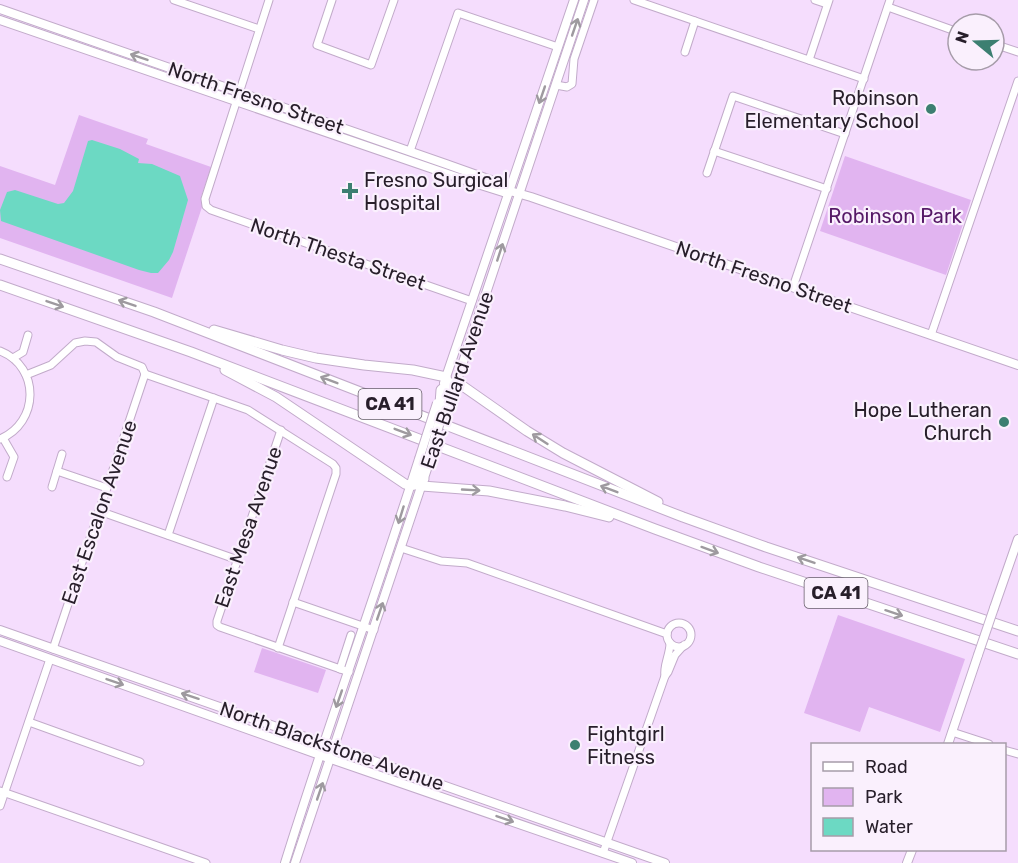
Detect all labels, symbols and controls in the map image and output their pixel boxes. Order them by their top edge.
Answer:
north arrow [946,12,1006,72]
one-way arrow [570,18,581,37]
text: N [951,29,973,46]
one-way arrow [130,51,149,62]
street label: North Fresno Street [165,57,347,139]
one-way arrow [536,85,547,104]
place label: Robinson Elementary School [745,86,919,133]
marker: Robinson Elementary School [924,102,938,116]
place label: Fresno Surgical Hospital [364,168,508,215]
marker: Fresno Surgical Hospital [341,182,359,200]
park label: Robinson Park [828,204,962,228]
street label: North Thesta Street [247,213,429,295]
street label: North Fresno Street [673,236,855,318]
one-way arrow [496,243,507,262]
street label: East Bullard Avenue [415,288,499,472]
one-way arrow [119,297,137,308]
one-way arrow [45,299,64,310]
one-way arrow [320,374,339,385]
road number: CA 41 [358,389,422,419]
place label: Hope Lutheran Church [853,398,992,445]
marker: Hope Lutheran Church [997,415,1011,429]
street label: East Escalon Avenue [56,417,142,607]
one-way arrow [393,428,412,439]
one-way arrow [532,433,549,445]
street label: East Mesa Avenue [209,443,287,611]
one-way arrow [600,483,619,494]
one-way arrow [460,484,480,495]
one-way arrow [395,505,406,524]
one-way arrow [700,545,719,556]
one-way arrow [798,554,816,565]
road number: CA 41 [804,578,868,608]
one-way arrow [375,602,386,621]
one-way arrow [884,608,903,619]
one-way arrow [105,677,123,688]
one-way arrow [181,690,200,701]
one-way arrow [333,690,344,709]
street label: North Blackstone Avenue [217,696,447,796]
place label: Fightgirl Fitness [587,722,665,769]
marker: Fightgirl Fitness [568,738,582,752]
legend [811,743,1006,851]
text: Road [865,756,908,778]
one-way arrow [315,782,326,801]
text: Park [865,786,903,808]
one-way arrow [495,814,514,825]
text: Water [865,816,913,838]

